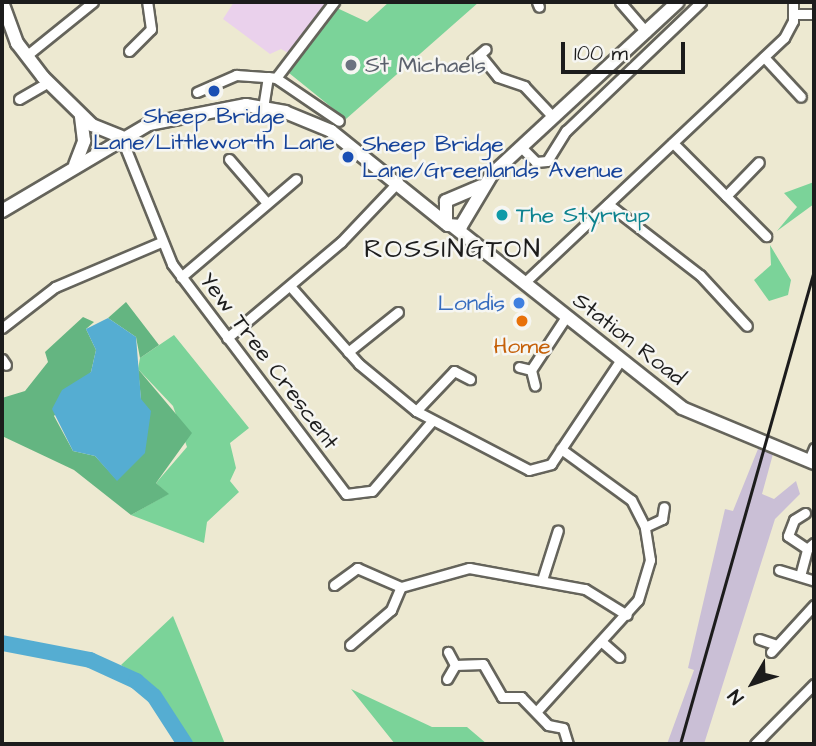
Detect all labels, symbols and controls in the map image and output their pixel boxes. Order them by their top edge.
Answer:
scale bar [564,28,688,72]
text: 100 m [574,39,628,68]
place label: St Michaels [365,51,486,79]
marker: St Michaels [343,57,359,73]
marker: Sheep Bridge Lane/Littleworth Lane [206,83,222,99]
place label: Sheep Bridge Lane/Littleworth Lane [93,102,335,156]
place label: Sheep Bridge Lane/Greenlands Avenue [362,130,623,184]
marker: Sheep Bridge Lane/Greenlands Avenue [340,149,356,165]
place label: The Styrrup [516,201,650,229]
marker: The Styrrup [494,207,510,223]
district label: ROSSINGTON [365,234,541,266]
street label: Yew Tree Crescent [193,267,345,455]
street label: Station Road [567,287,691,391]
place label: Londis [438,289,505,317]
marker: Londis [511,295,527,311]
marker: Home [514,313,530,329]
place label: Home [493,332,551,360]
north arrow [718,648,788,718]
text: N [722,683,751,710]

